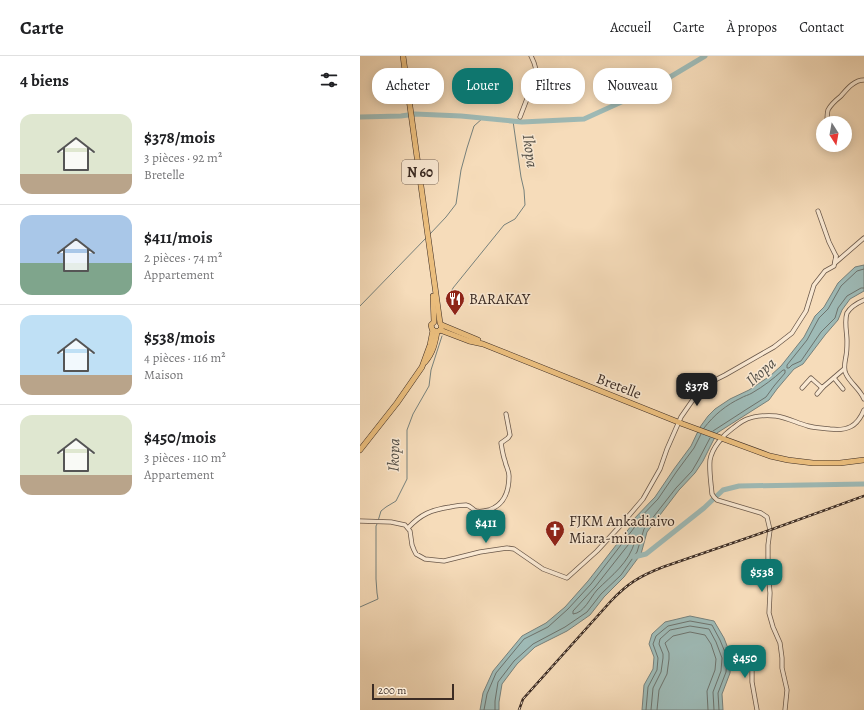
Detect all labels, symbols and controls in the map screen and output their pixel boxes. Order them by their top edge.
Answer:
text: Carte [20,15,64,41]
text: Accueil [610,18,651,37]
text: Carte [673,18,705,37]
text: À propos [727,18,777,37]
text: Contact [799,18,844,37]
chip: Acheter [372,68,444,104]
chip: Louer [452,68,513,104]
chip: Filtres [521,68,585,104]
chip: Nouveau [593,68,672,104]
text: 4 biens [20,69,69,92]
icon: filters [318,69,340,91]
north arrow [816,116,852,152]
map controls [816,116,852,152]
text: $378/mois [144,126,215,149]
icon: home [52,130,100,178]
water label: Ikopa [517,133,543,170]
text: 3 pièces · 92 m² [144,149,222,166]
road number: N 60 [402,160,438,184]
text: Bretelle [144,166,185,183]
text: $411/mois [144,226,213,249]
icon: home [52,231,100,279]
text: 2 pièces · 74 m² [144,249,222,266]
text: Appartement [144,266,214,283]
restaurant icon: BARAKAY [444,288,466,316]
place label: BARAKAY [469,289,531,309]
text: $538/mois [144,326,215,349]
icon: home [52,331,100,379]
text: 4 pièces · 116 m² [144,349,225,366]
water label: Ikopa [741,352,781,391]
text: Maison [144,366,183,383]
street label: Bretelle [594,368,645,404]
pin: $378 [673,373,721,407]
text: $378 [685,377,709,394]
text: $450/mois [144,426,216,449]
icon: home [52,431,100,479]
water label: Ikopa [382,437,406,472]
text: 3 pièces · 110 m² [144,449,226,466]
text: Appartement [144,466,214,483]
pin: $411 [462,510,510,544]
place label: FJKM Ankadiaivo Miara-mino [569,511,675,548]
text: $411 [475,514,497,531]
church icon: FJKM Ankadiaivo Miara-mino [544,519,566,547]
pin: $538 [738,559,786,593]
text: $538 [750,563,774,580]
pin: $450 [721,645,769,679]
text: $450 [733,649,757,666]
scale bar [372,682,454,701]
text: 200 m [378,683,406,698]

